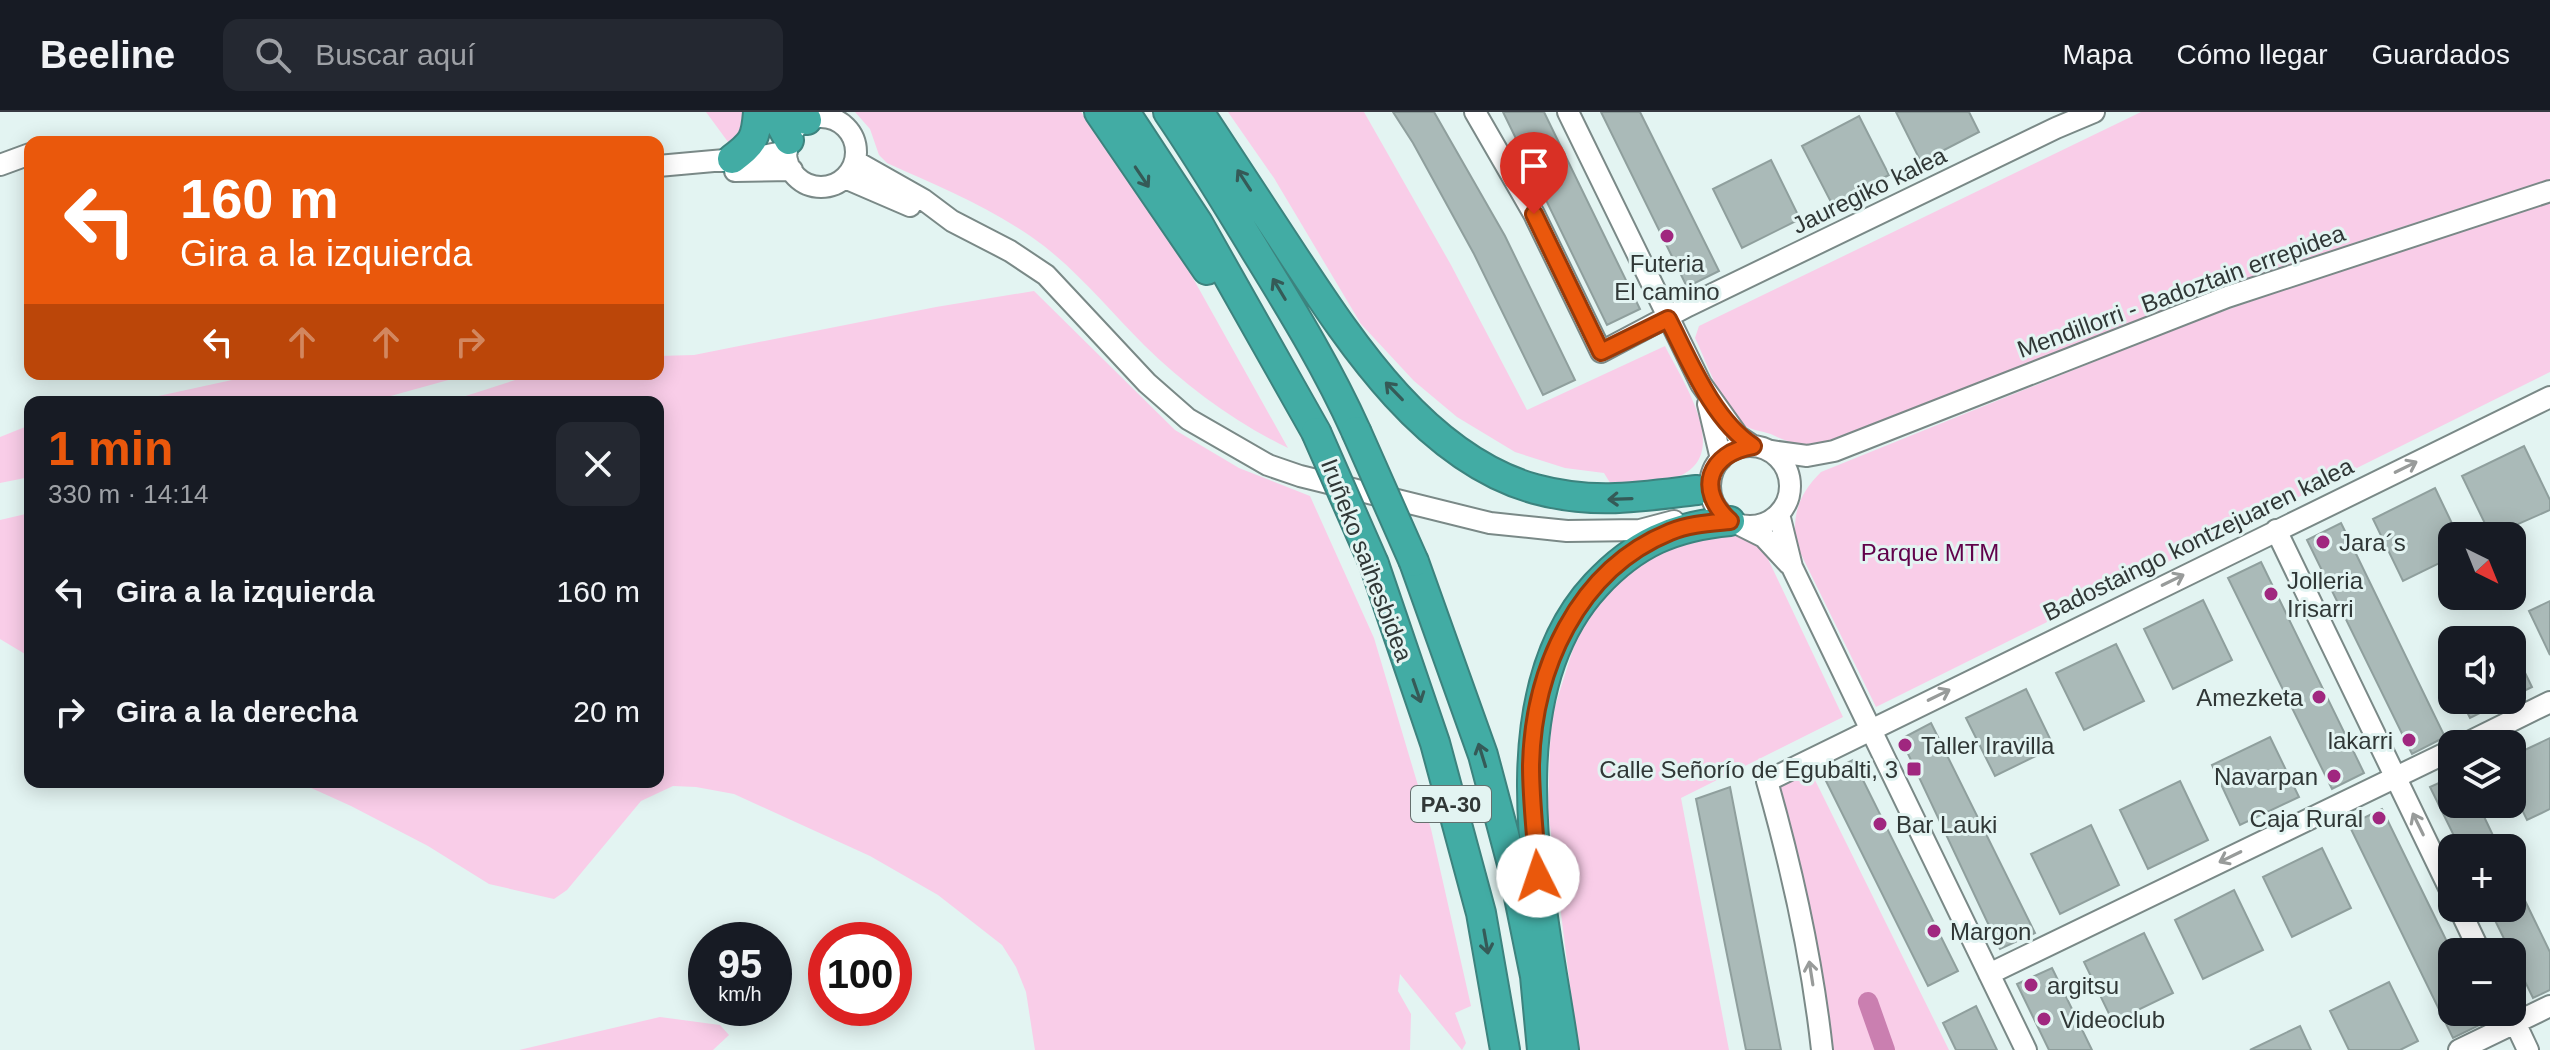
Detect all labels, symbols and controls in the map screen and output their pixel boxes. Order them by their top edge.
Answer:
search box [223,19,783,91]
icon: search [251,33,295,77]
text: Beeline [40,34,175,76]
text: Buscar aquí [315,38,475,71]
text: Mapa [2062,39,2133,70]
text: Cómo llegar [2177,39,2327,70]
text: Guardados [2371,39,2510,70]
pin [1500,132,1568,214]
street label: Jauregiko kalea [1788,141,1951,239]
icon: arrive [1512,144,1556,188]
one-way arrow [1134,165,1151,187]
text: 160 m [180,167,339,230]
icon: left [48,168,152,272]
one-way arrow [1235,169,1252,191]
street label: Mendillorri - Badoztain errepidea [2013,219,2349,363]
marker: Futeria El camino [1658,227,1676,245]
text: Gira a la izquierda [180,233,472,274]
place label: Futeria El camino [1614,250,1720,305]
one-way arrow [1271,278,1287,301]
icon: left [196,320,240,364]
icon: ahead [280,320,324,364]
icon: ahead [364,320,408,364]
icon: right [448,320,492,364]
one-way arrow [1384,381,1403,401]
text: 1 min [48,422,173,475]
button: close [556,422,640,506]
street label: Badostaingo kontzejuaren kalea [2039,452,2358,626]
street label: Iruñeko saihesbidea [1316,455,1418,666]
one-way arrow [2394,459,2418,474]
text: 330 m · 14:14 [48,479,208,509]
one-way arrow [1607,491,1634,506]
north arrow [2438,522,2526,610]
map controls [2438,522,2526,1026]
place label: Jara´s [2339,529,2406,556]
marker: Jara´s [2314,533,2332,551]
park label: Parque MTM [1861,539,1999,566]
place label: Jolleria Irisarri [2287,567,2364,622]
icon: left [48,570,92,614]
one-way arrow [2160,572,2184,588]
text: Gira a la izquierda [116,575,374,608]
text: 160 m [557,575,640,608]
marker: Jolleria Irisarri [2262,585,2280,603]
button: sound [2438,626,2526,714]
one-way arrow [1411,679,1426,704]
place label: Amezketa [2196,684,2304,711]
one-way arrow [1926,686,1950,702]
marker: Amezketa [2310,688,2328,706]
icon: right [48,690,92,734]
text: Gira a la derecha [116,695,358,728]
text: 20 m [573,695,640,728]
place label: lakarri [2328,727,2393,754]
button: layers [2438,730,2526,818]
marker: lakarri [2400,731,2418,749]
place label: Taller Iravilla [1921,732,2055,759]
marker: Taller Iravilla [1896,736,1914,754]
one-way arrow [1474,742,1489,768]
place label: Calle Señorío de Egubalti, 3 [1599,756,1898,783]
marker: Calle Señorío de Egubalti, 3 [1905,760,1923,778]
place label: Navarpan [2214,763,2318,790]
marker: Navarpan [2325,767,2343,785]
road number: PA-30 [1411,786,1491,822]
place label: Caja Rural [2250,805,2363,832]
marker: Caja Rural [2370,809,2388,827]
place label: Bar Lauki [1896,811,1997,838]
one-way arrow [2410,812,2425,836]
marker: Bar Lauki [1871,815,1889,833]
position arrow [1496,834,1580,918]
button: + [2438,834,2526,922]
one-way arrow [2219,850,2243,865]
place label: Margon [1950,918,2031,945]
speed limit sign: 100 [808,922,912,1026]
marker: Margon [1925,922,1943,940]
one-way arrow [1480,929,1495,954]
button: − [2438,938,2526,1026]
text: 95 [718,942,762,986]
one-way arrow [1803,961,1818,986]
place label: argitsu [2047,972,2119,999]
marker: argitsu [2022,976,2040,994]
text: km/h [718,983,762,1005]
place label: Videoclub [2060,1006,2165,1033]
marker: Videoclub [2035,1010,2053,1028]

